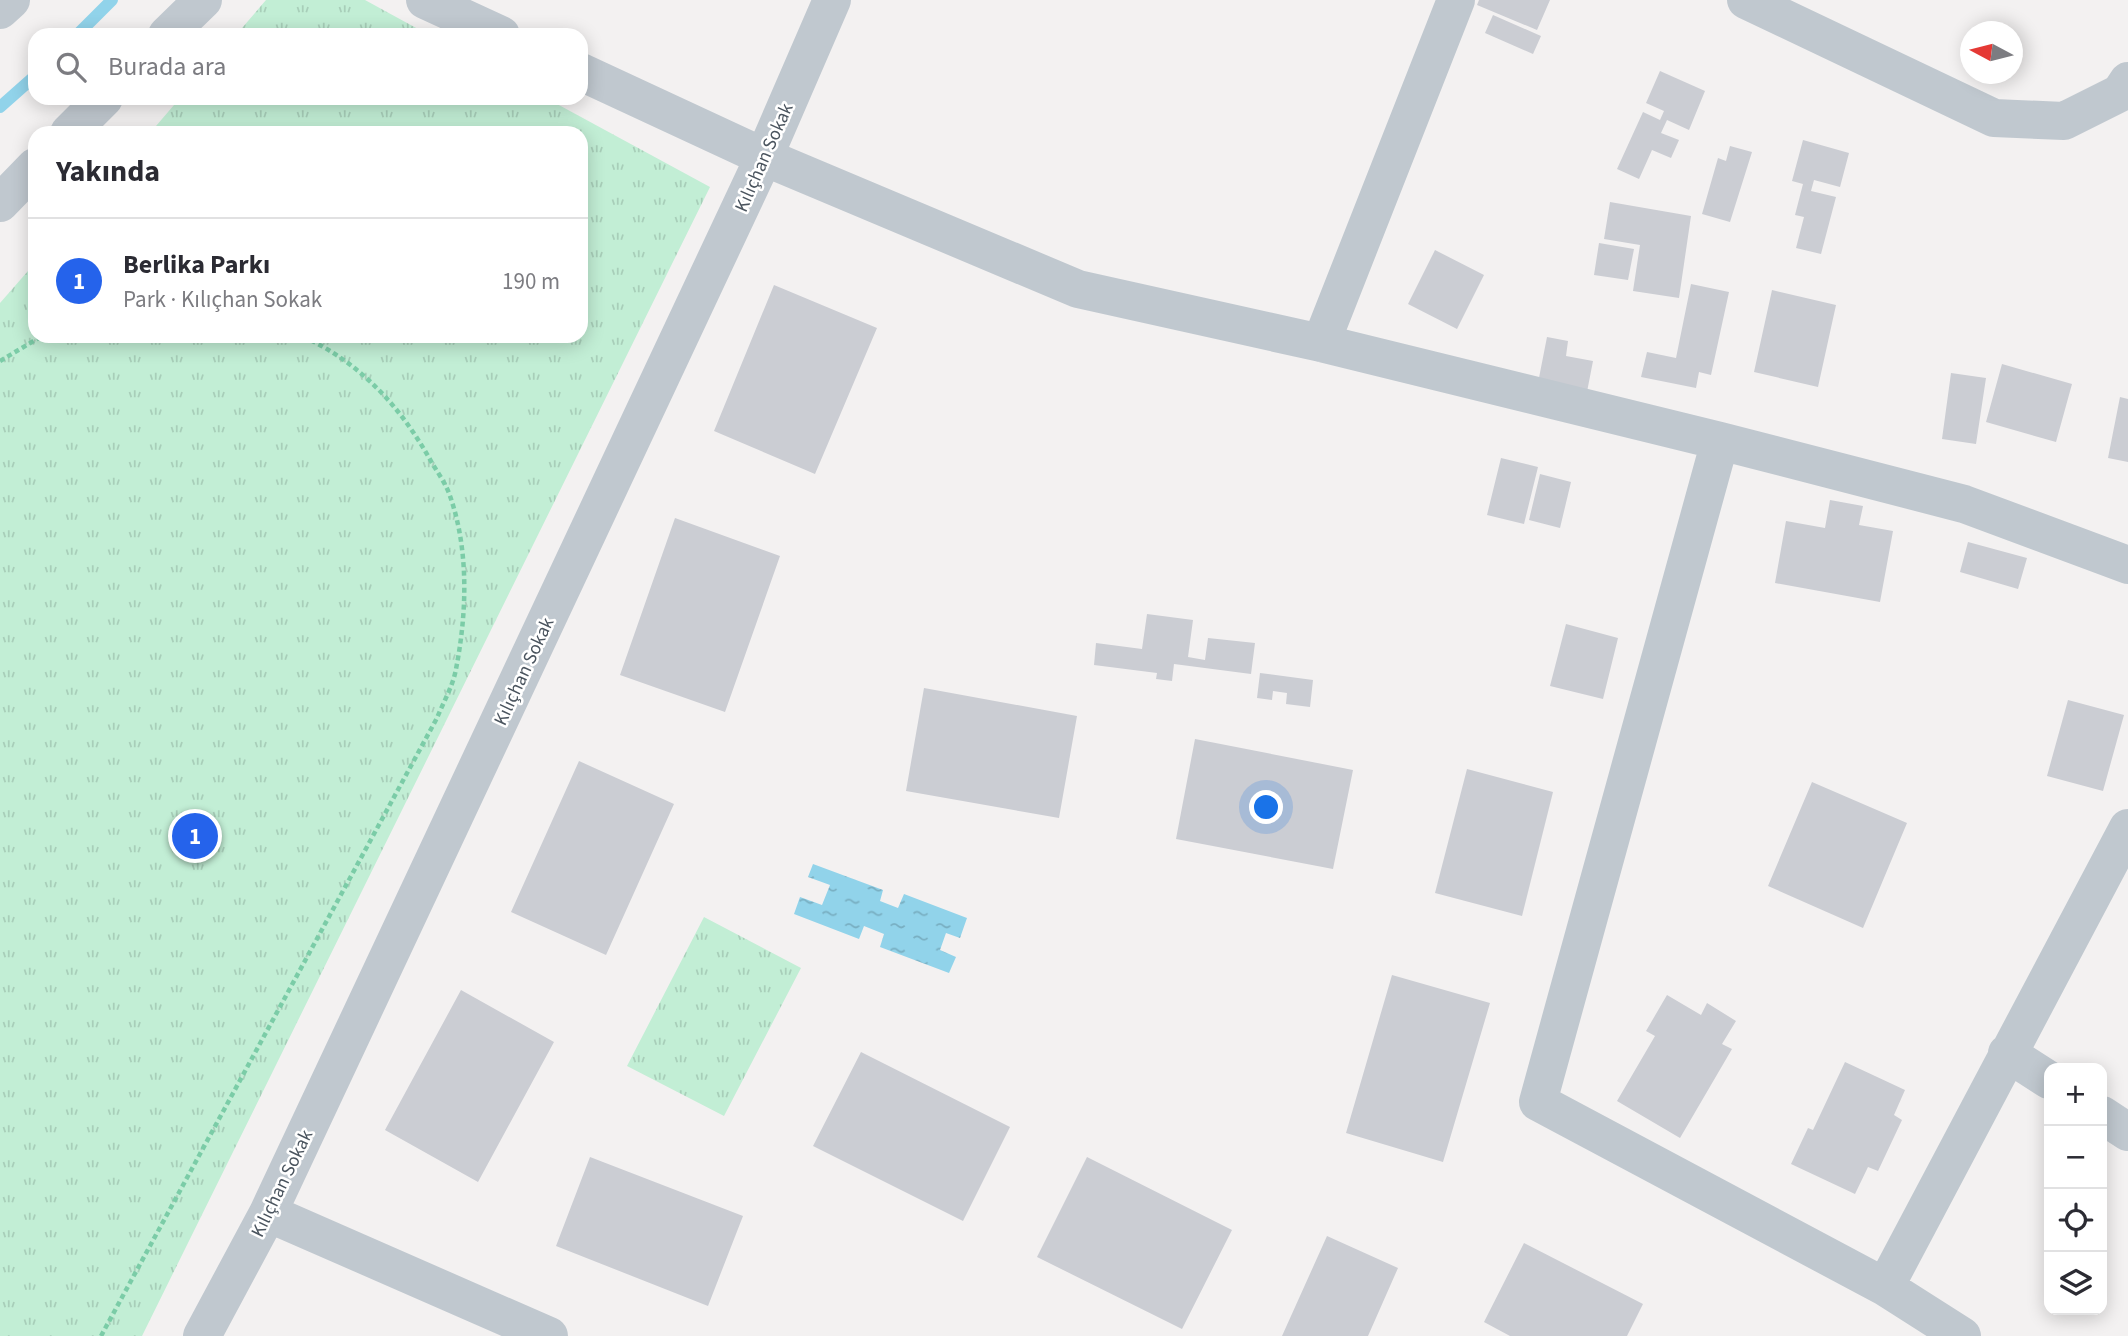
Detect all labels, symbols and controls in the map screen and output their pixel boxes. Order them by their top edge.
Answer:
north arrow [1960,21,2023,84]
search box [28,28,588,105]
icon: search [52,48,90,86]
text: Burada ara [108,48,226,85]
street label: Kılıçhan Sokak [728,98,801,216]
text: Yakında [56,150,160,193]
text: Berlika Parkı [123,246,270,283]
text: 1 [73,265,85,298]
text: 190 m [502,265,560,298]
text: Park · Kılıçhan Sokak [123,283,322,316]
street label: Kılıçhan Sokak [487,613,561,730]
your location [1249,790,1283,824]
pin: 1 [172,810,218,862]
map controls [2044,1063,2107,1315]
button: + [2044,1063,2107,1126]
street label: Kılıçhan Sokak [245,1125,320,1242]
button: − [2044,1126,2107,1189]
button: locate [2044,1189,2107,1252]
button: layers [2044,1252,2107,1315]

